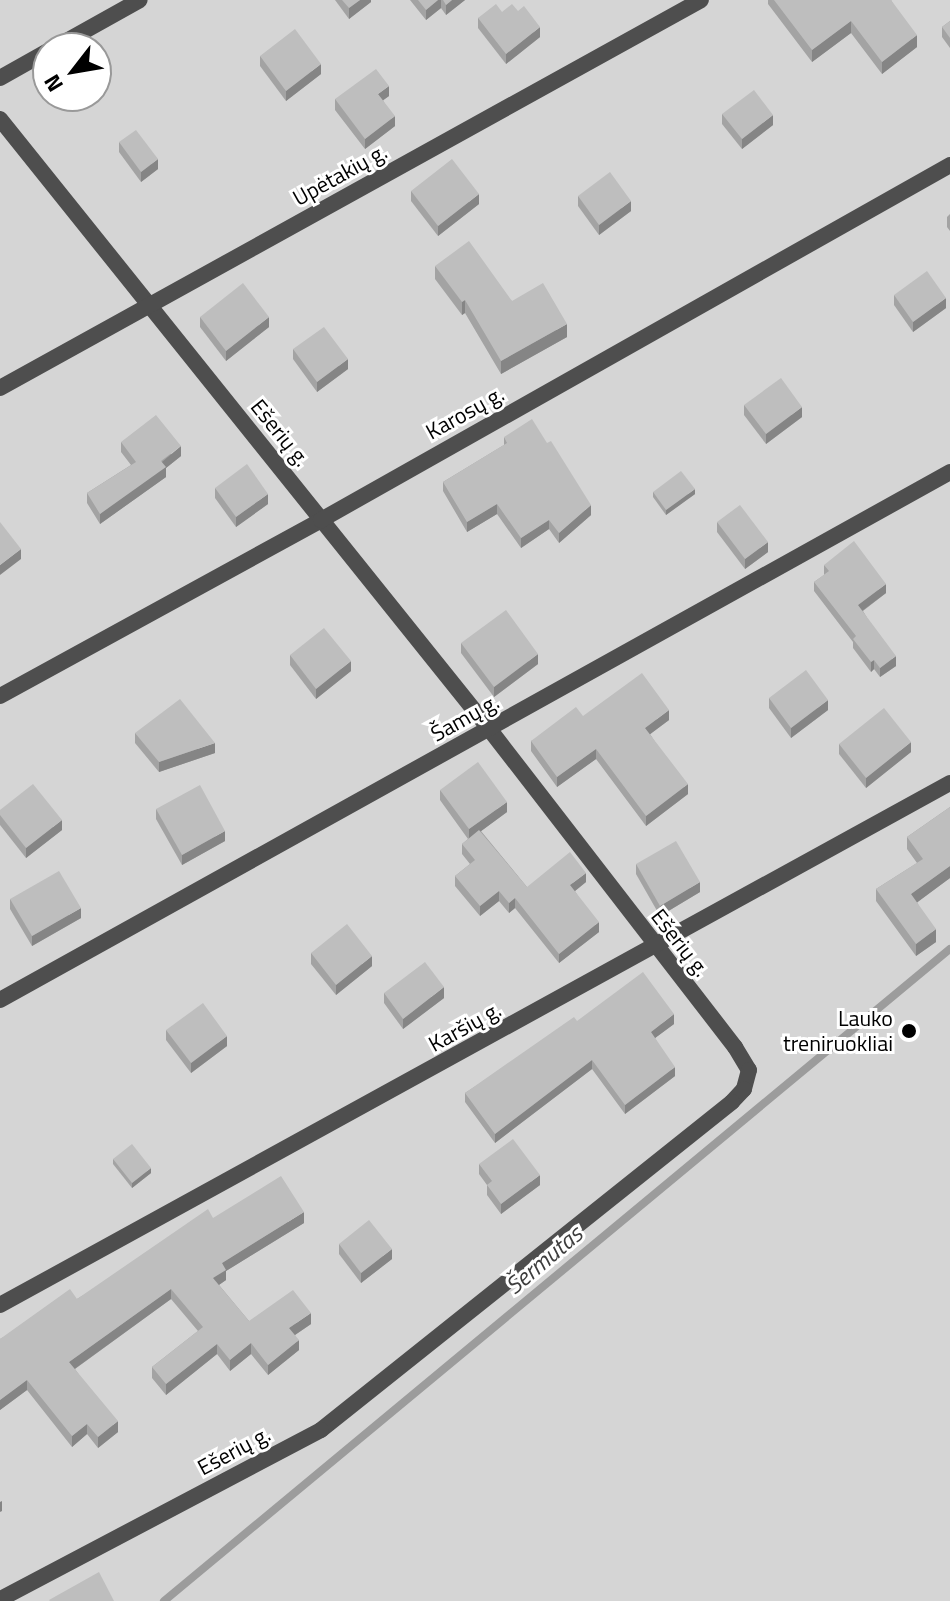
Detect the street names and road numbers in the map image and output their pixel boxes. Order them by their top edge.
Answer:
street label: Upėtakių g. [288,138,392,212]
street label: Karosų g. [421,381,509,445]
street label: Ešerių g. [245,394,315,472]
street label: Šamų g. [426,689,504,747]
street label: Ešerių g. [645,904,715,982]
street label: Karšių g. [424,996,506,1058]
street label: Ešerių g. [193,1421,275,1481]

